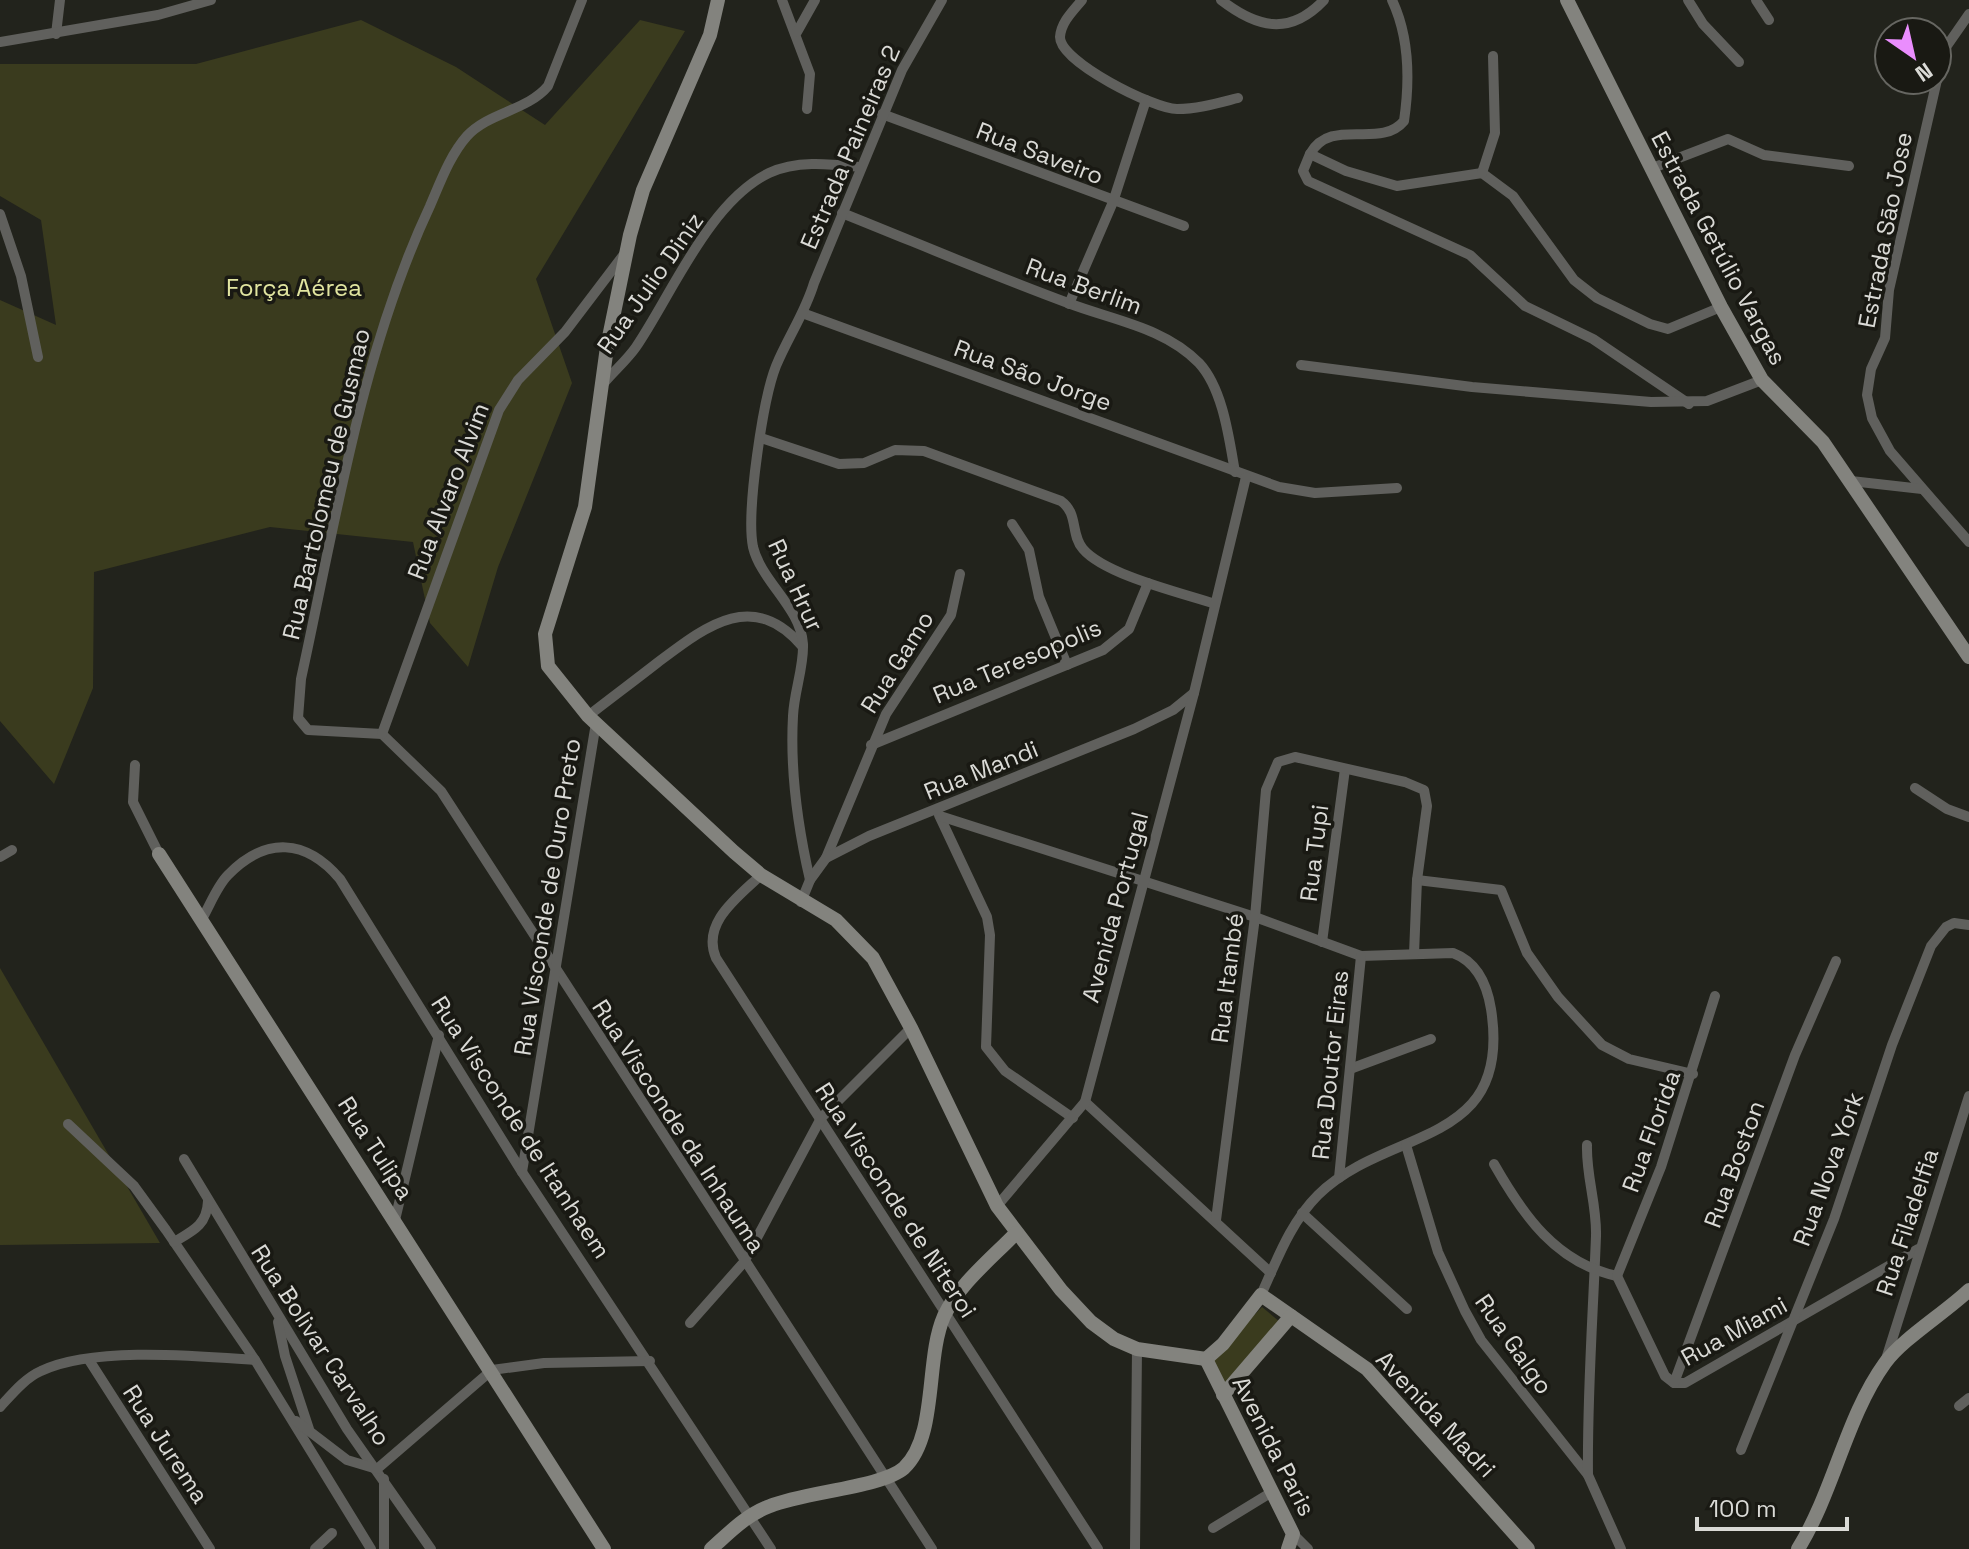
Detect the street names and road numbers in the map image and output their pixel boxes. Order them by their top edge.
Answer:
street label: Estrada Paineiras 2 [793,40,907,254]
street label: Rua Saveiro [972,115,1108,191]
street label: Estrada Getúlio Vargas [1644,126,1794,370]
street label: Estrada Sāo Jose [1851,129,1919,331]
street label: Rua Julio Diniz [590,206,710,360]
street label: Rua Berlim [1022,251,1146,321]
street label: Rua Bartolomeu de Gusmao [275,325,377,643]
street label: Rua São Jorge [950,332,1116,418]
street label: Rua Alvaro Alvim [400,398,496,584]
street label: Rua Hrur [761,534,831,636]
street label: Rua Gamo [853,605,941,719]
street label: Rua Teresopolis [928,612,1106,710]
street label: Rua Mandi [919,733,1043,807]
street label: Rua Visconde de Ouro Preto [507,736,587,1058]
street label: Rua Tupi [1293,803,1335,903]
street label: Avenida Portugal [1075,808,1155,1006]
street label: Rua Itambé [1204,911,1250,1045]
street label: Rua Doutor Eiras [1305,969,1355,1161]
street label: Rua Visconde de Itanhaem [424,990,618,1264]
street label: Rua Visconde da Inhauma [585,993,773,1259]
street label: Rua Florida [1615,1066,1687,1196]
street label: Rua Visconde de Niteroi [808,1076,984,1324]
street label: Rua Nova York [1786,1088,1870,1250]
street label: Rua Tulipa [331,1090,421,1206]
street label: Rua Boston [1697,1096,1771,1232]
street label: Rua Filadelfia [1869,1144,1945,1300]
street label: Rua Bolivar Carvalho [244,1238,398,1452]
street label: Rua Galgo [1468,1288,1560,1400]
street label: Rua Miami [1675,1289,1793,1373]
street label: Avenida Madri [1369,1344,1503,1484]
street label: Avenida Paris [1225,1371,1323,1521]
street label: Rua Jurema [116,1379,216,1509]

